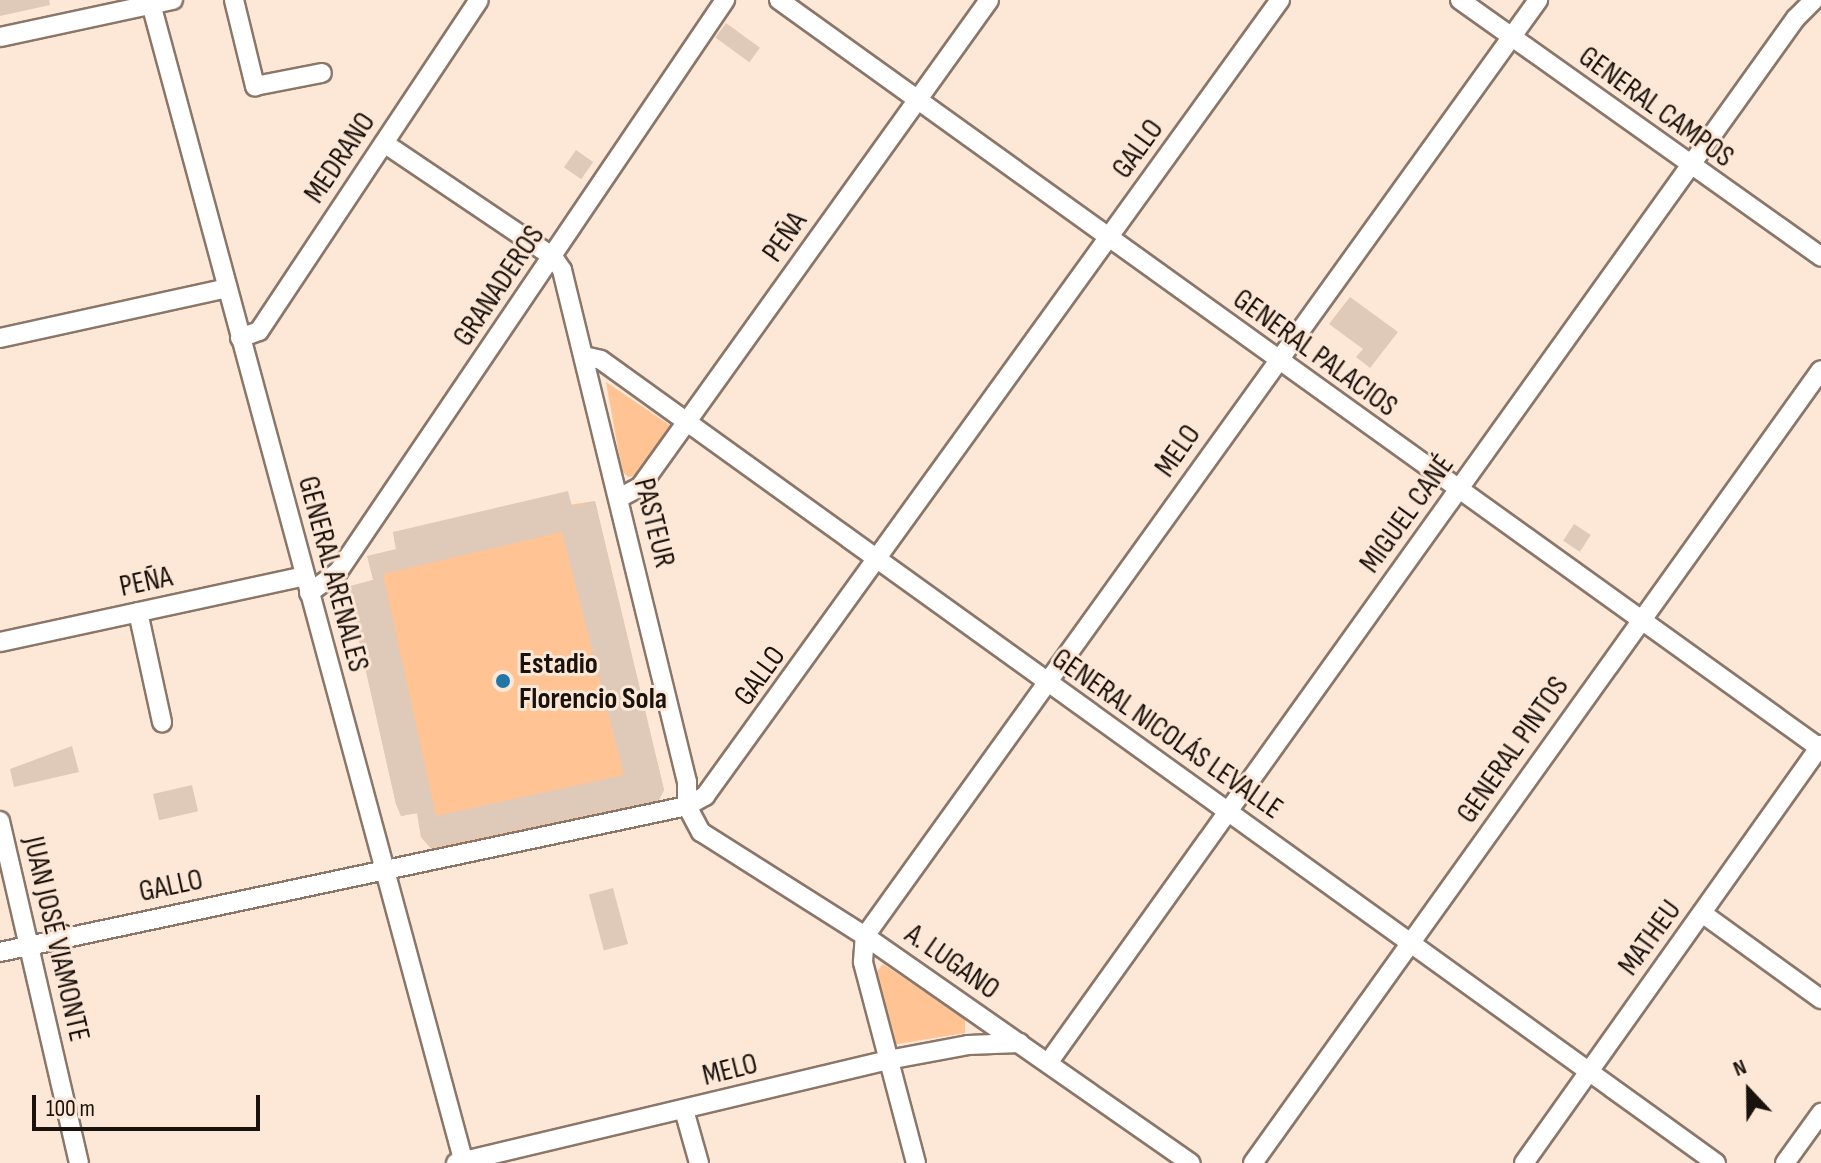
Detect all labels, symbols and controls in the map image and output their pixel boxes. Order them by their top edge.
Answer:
street label: GENERAL CAMPOS [1572,39,1740,175]
street label: MEDRANO [297,106,383,210]
street label: GALLO [1105,112,1171,186]
street label: PEÑA [755,205,815,269]
street label: GRANADEROS [446,219,552,353]
street label: GENERAL PALACIOS [1226,281,1404,425]
street label: MELO [1147,418,1209,484]
street label: MIGUEL CANÉ [1352,448,1462,580]
street label: GENERAL ARENALES [290,472,376,676]
street label: PASTEUR [626,475,682,571]
street label: PEÑA [116,559,176,605]
street label: GALLO [727,639,793,713]
street label: GENERAL NICOLÁS LEVALLE [1045,641,1289,827]
place label: Estadio Florencio Sola [519,646,667,716]
street label: GENERAL PINTOS [1449,670,1577,830]
marker: Estadio Florencio Sola [494,672,512,690]
street label: JUAN JOSÉ VIAMONTE [15,833,97,1045]
street label: GALLO [136,862,206,910]
street label: MATHEU [1611,893,1689,983]
street label: A. LUGANO [898,917,1006,1007]
street label: MELO [699,1046,761,1094]
north arrow [1709,1051,1789,1131]
text: N [1729,1054,1750,1083]
scale bar [36,1079,264,1129]
text: 100 m [46,1094,95,1123]

